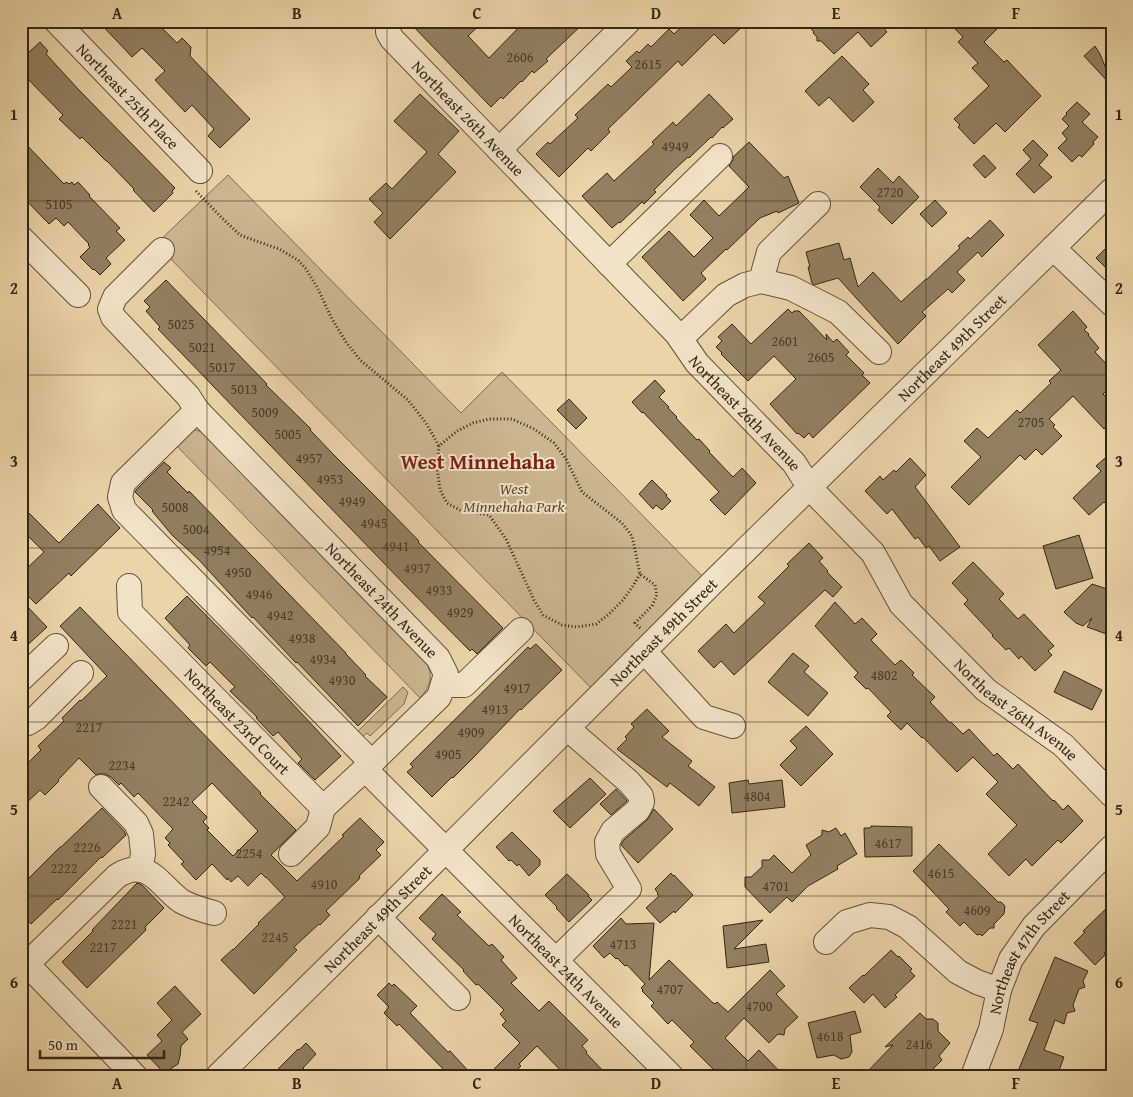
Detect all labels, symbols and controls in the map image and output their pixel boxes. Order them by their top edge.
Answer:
text: A [112,1,123,25]
text: B [292,1,302,25]
text: C [472,1,482,25]
text: D [651,1,661,25]
text: E [832,1,841,25]
text: F [1012,1,1020,25]
street label: Northeast 25th Place [71,37,185,155]
house number: 2606 [507,47,534,67]
house number: 2615 [635,54,661,74]
street label: Northeast 26th Avenue [407,55,530,182]
text: 1 [10,102,18,126]
text: 1 [1115,102,1123,126]
house number: 4949 [662,136,689,156]
house number: 2720 [877,182,904,202]
house number: 5105 [46,194,72,214]
text: 2 [10,276,18,300]
text: 2 [1115,276,1123,300]
street label: Northeast 49th Street [892,288,1012,407]
house number: 5025 [168,314,194,334]
house number: 2601 [772,331,798,351]
house number: 5021 [189,337,215,357]
house number: 2605 [808,347,834,367]
street label: Northeast 26th Avenue [683,350,808,475]
house number: 5017 [209,357,236,377]
house number: 5013 [231,379,257,399]
house number: 5009 [252,402,279,422]
house number: 2705 [1018,412,1044,432]
house number: 5005 [275,424,301,444]
district label: West Minnehaha [401,446,556,477]
house number: 4957 [296,448,323,468]
text: 3 [10,449,18,473]
text: 3 [1115,449,1123,473]
house number: 4953 [317,469,343,489]
park label: West Minnehaha Park [463,476,565,518]
house number: 4949 [339,491,366,511]
house number: 5008 [162,497,189,517]
house number: 4945 [361,513,387,533]
house number: 5004 [183,519,210,539]
house number: 4941 [383,536,409,556]
street label: Northeast 24th Avenue [320,537,444,663]
house number: 4954 [204,540,231,560]
house number: 4937 [404,558,431,578]
house number: 4950 [225,562,252,582]
street label: Northeast 49th Street [604,572,723,691]
house number: 4933 [426,580,452,600]
house number: 4946 [246,584,273,604]
house number: 4929 [447,602,474,622]
house number: 4942 [267,605,293,625]
text: 4 [10,623,18,647]
text: 4 [1115,623,1123,647]
house number: 4938 [289,628,316,648]
house number: 4934 [310,649,337,669]
street label: Northeast 26th Avenue [949,653,1084,766]
street label: Northeast 23rd Court [179,662,296,780]
house number: 4802 [871,665,897,685]
house number: 4930 [329,670,356,690]
house number: 4917 [504,678,531,698]
house number: 4913 [482,699,508,719]
house number: 2217 [76,717,103,737]
house number: 4909 [458,722,485,742]
house number: 4905 [435,744,461,764]
house number: 2234 [109,755,136,775]
house number: 4804 [744,786,771,806]
house number: 2242 [163,791,189,811]
text: 5 [10,797,18,821]
text: 5 [1115,797,1123,821]
house number: 4617 [875,833,902,853]
house number: 2226 [74,837,101,857]
house number: 2254 [236,843,263,863]
house number: 2222 [51,858,77,878]
street label: Northeast 49th Street [318,859,437,978]
house number: 4615 [928,863,954,883]
house number: 4910 [311,874,338,894]
house number: 4701 [763,876,789,896]
street label: Northeast 47th Street [982,884,1076,1016]
house number: 4609 [964,900,991,920]
street label: Northeast 24th Avenue [504,908,629,1034]
house number: 2221 [111,914,137,934]
house number: 2245 [262,927,288,947]
house number: 4713 [610,934,636,954]
house number: 2217 [90,937,117,957]
text: 6 [10,970,18,994]
text: 6 [1115,970,1123,994]
house number: 4707 [657,979,684,999]
house number: 4700 [746,996,773,1016]
house number: 4618 [817,1026,844,1046]
scale bar [40,1027,164,1059]
text: 50 m [48,1034,79,1055]
house number: 2416 [906,1034,933,1054]
text: A [112,1071,123,1095]
text: B [292,1071,302,1095]
text: C [472,1071,482,1095]
text: D [651,1071,661,1095]
text: E [832,1071,841,1095]
text: F [1012,1071,1020,1095]

